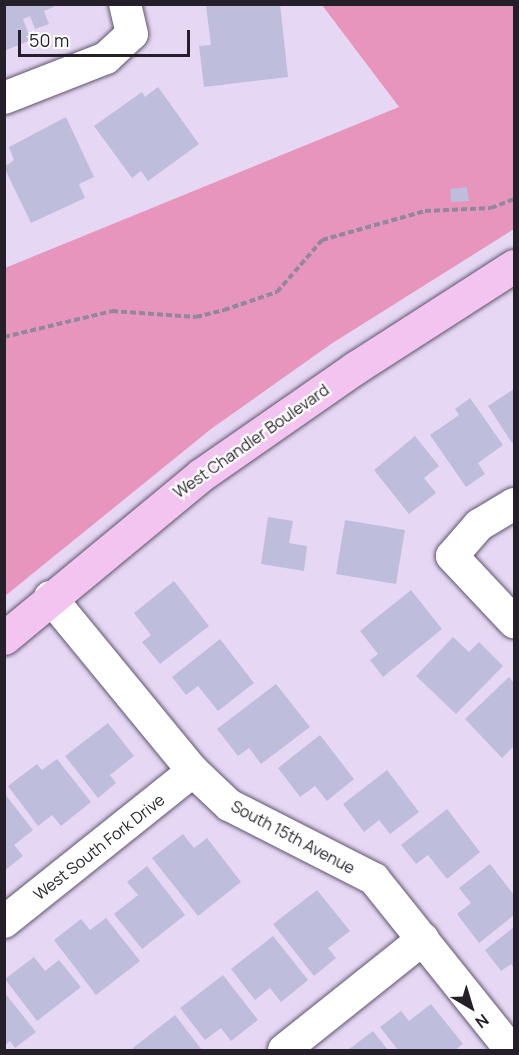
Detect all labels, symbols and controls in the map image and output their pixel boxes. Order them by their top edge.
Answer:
scale bar [21,18,194,56]
text: 50 m [29,28,69,52]
street label: West Chandler Boulevard [170,380,332,502]
street label: West South Fork Drive [30,790,168,904]
street label: South 15th Avenue [228,796,358,878]
north arrow [441,977,501,1037]
text: N [471,1009,493,1033]

